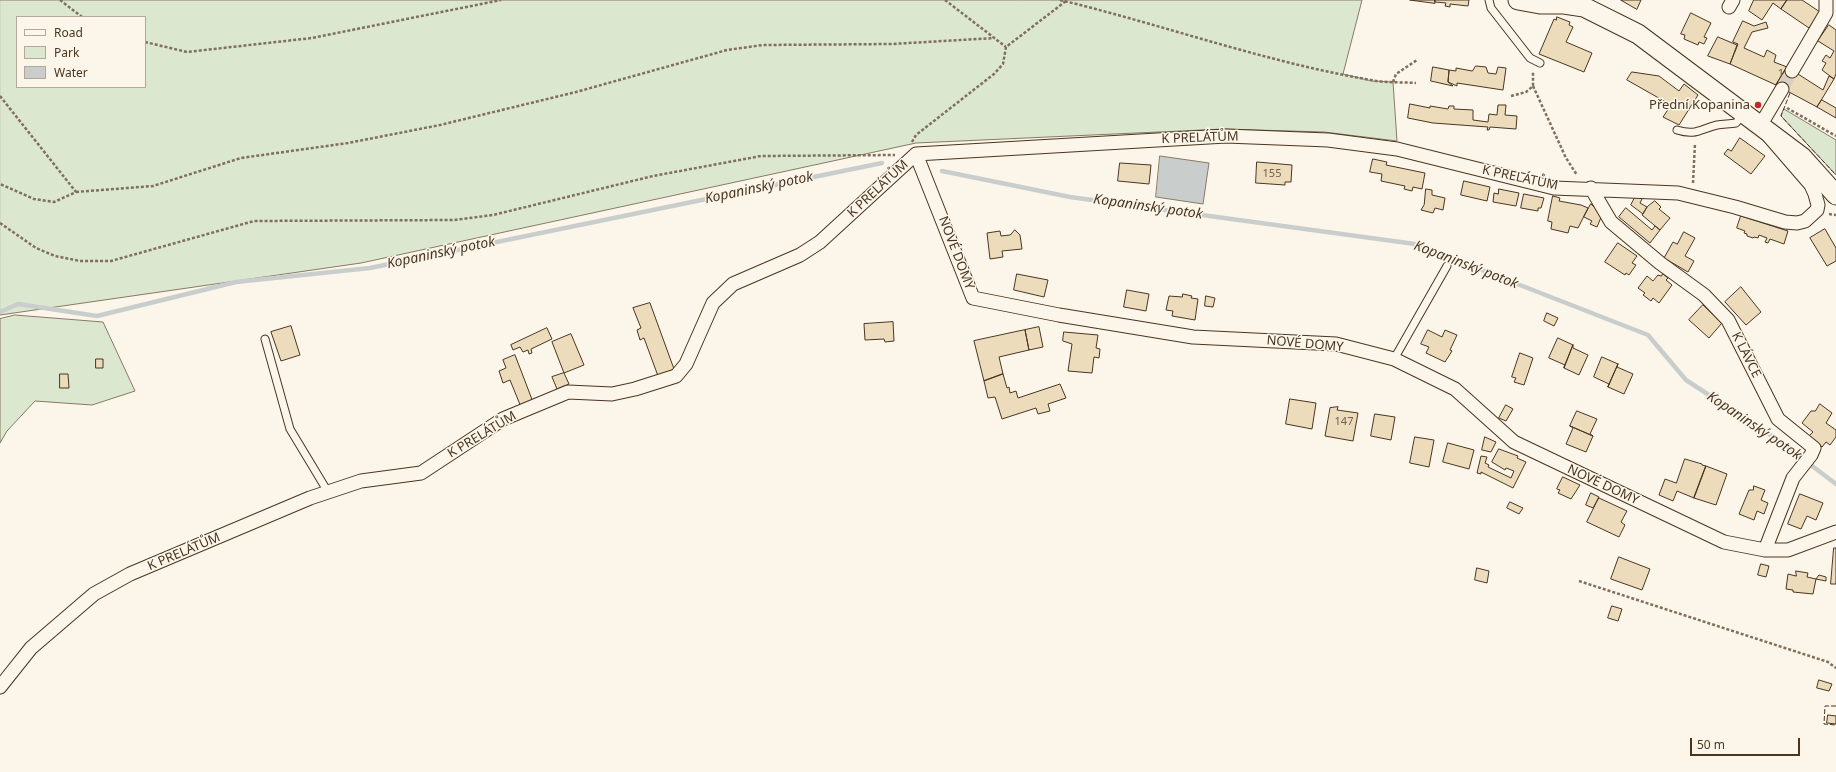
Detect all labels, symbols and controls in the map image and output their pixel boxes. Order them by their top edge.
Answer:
legend [16,16,146,88]
text: Road [54,24,83,41]
text: Park [54,44,79,61]
text: Water [54,64,88,81]
house number: 1 [1778,67,1784,81]
place label: Přední Kopanina [1649,97,1750,113]
marker: Přední Kopanina [1753,100,1763,110]
street label: K PRELÁTŮM [1161,129,1239,147]
street label: K PRELÁTŮM [844,157,912,221]
street label: K PRELÁTŮM [1481,162,1559,194]
house number: 155 [1263,167,1281,181]
water label: Kopaninský potok [703,168,815,208]
water label: Kopaninský potok [1092,191,1204,223]
street label: NOVÉ DOMY [935,214,977,292]
water label: Kopaninský potok [385,233,497,273]
water label: Kopaninský potok [1412,237,1520,293]
street label: K LÁVCE [1728,330,1764,380]
street label: NOVÉ DOMY [1266,333,1344,355]
water label: Kopaninský potok [1704,388,1804,464]
street label: K PRELÁTŮM [445,408,519,462]
house number: 147 [1335,415,1353,429]
street label: NOVÉ DOMY [1565,462,1641,508]
street label: K PRELÁTŮM [145,530,223,574]
scale bar [1692,730,1802,756]
text: 50 m [1697,736,1725,753]

